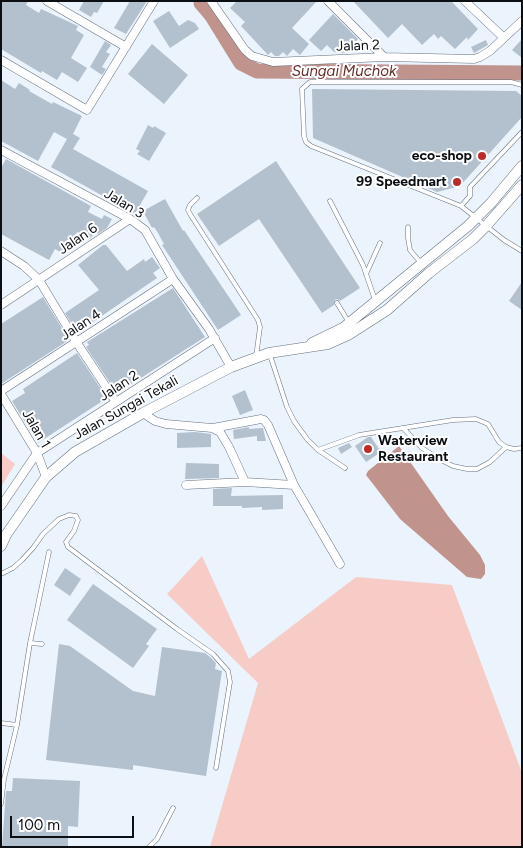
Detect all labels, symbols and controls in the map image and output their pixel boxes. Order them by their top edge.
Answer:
street label: Jalan 2 [336,37,380,55]
water label: Sungai Muchok [292,63,396,81]
place label: eco-shop [412,148,472,164]
marker: eco-shop [476,150,488,162]
place label: 99 Speedmart [356,174,447,190]
marker: 99 Speedmart [451,176,463,188]
street label: Jalan 3 [101,186,147,222]
street label: Jalan 6 [55,220,101,258]
street label: Jalan 4 [58,306,104,344]
street label: Jalan 2 [96,367,142,405]
street label: Jalan Sungai Tekali [71,372,181,444]
street label: Jalan 1 [18,407,54,451]
place label: Waterview Restaurant [378,433,449,466]
marker: Waterview Restaurant [362,443,374,455]
scale bar [12,806,136,838]
text: 100 m [18,816,60,834]

